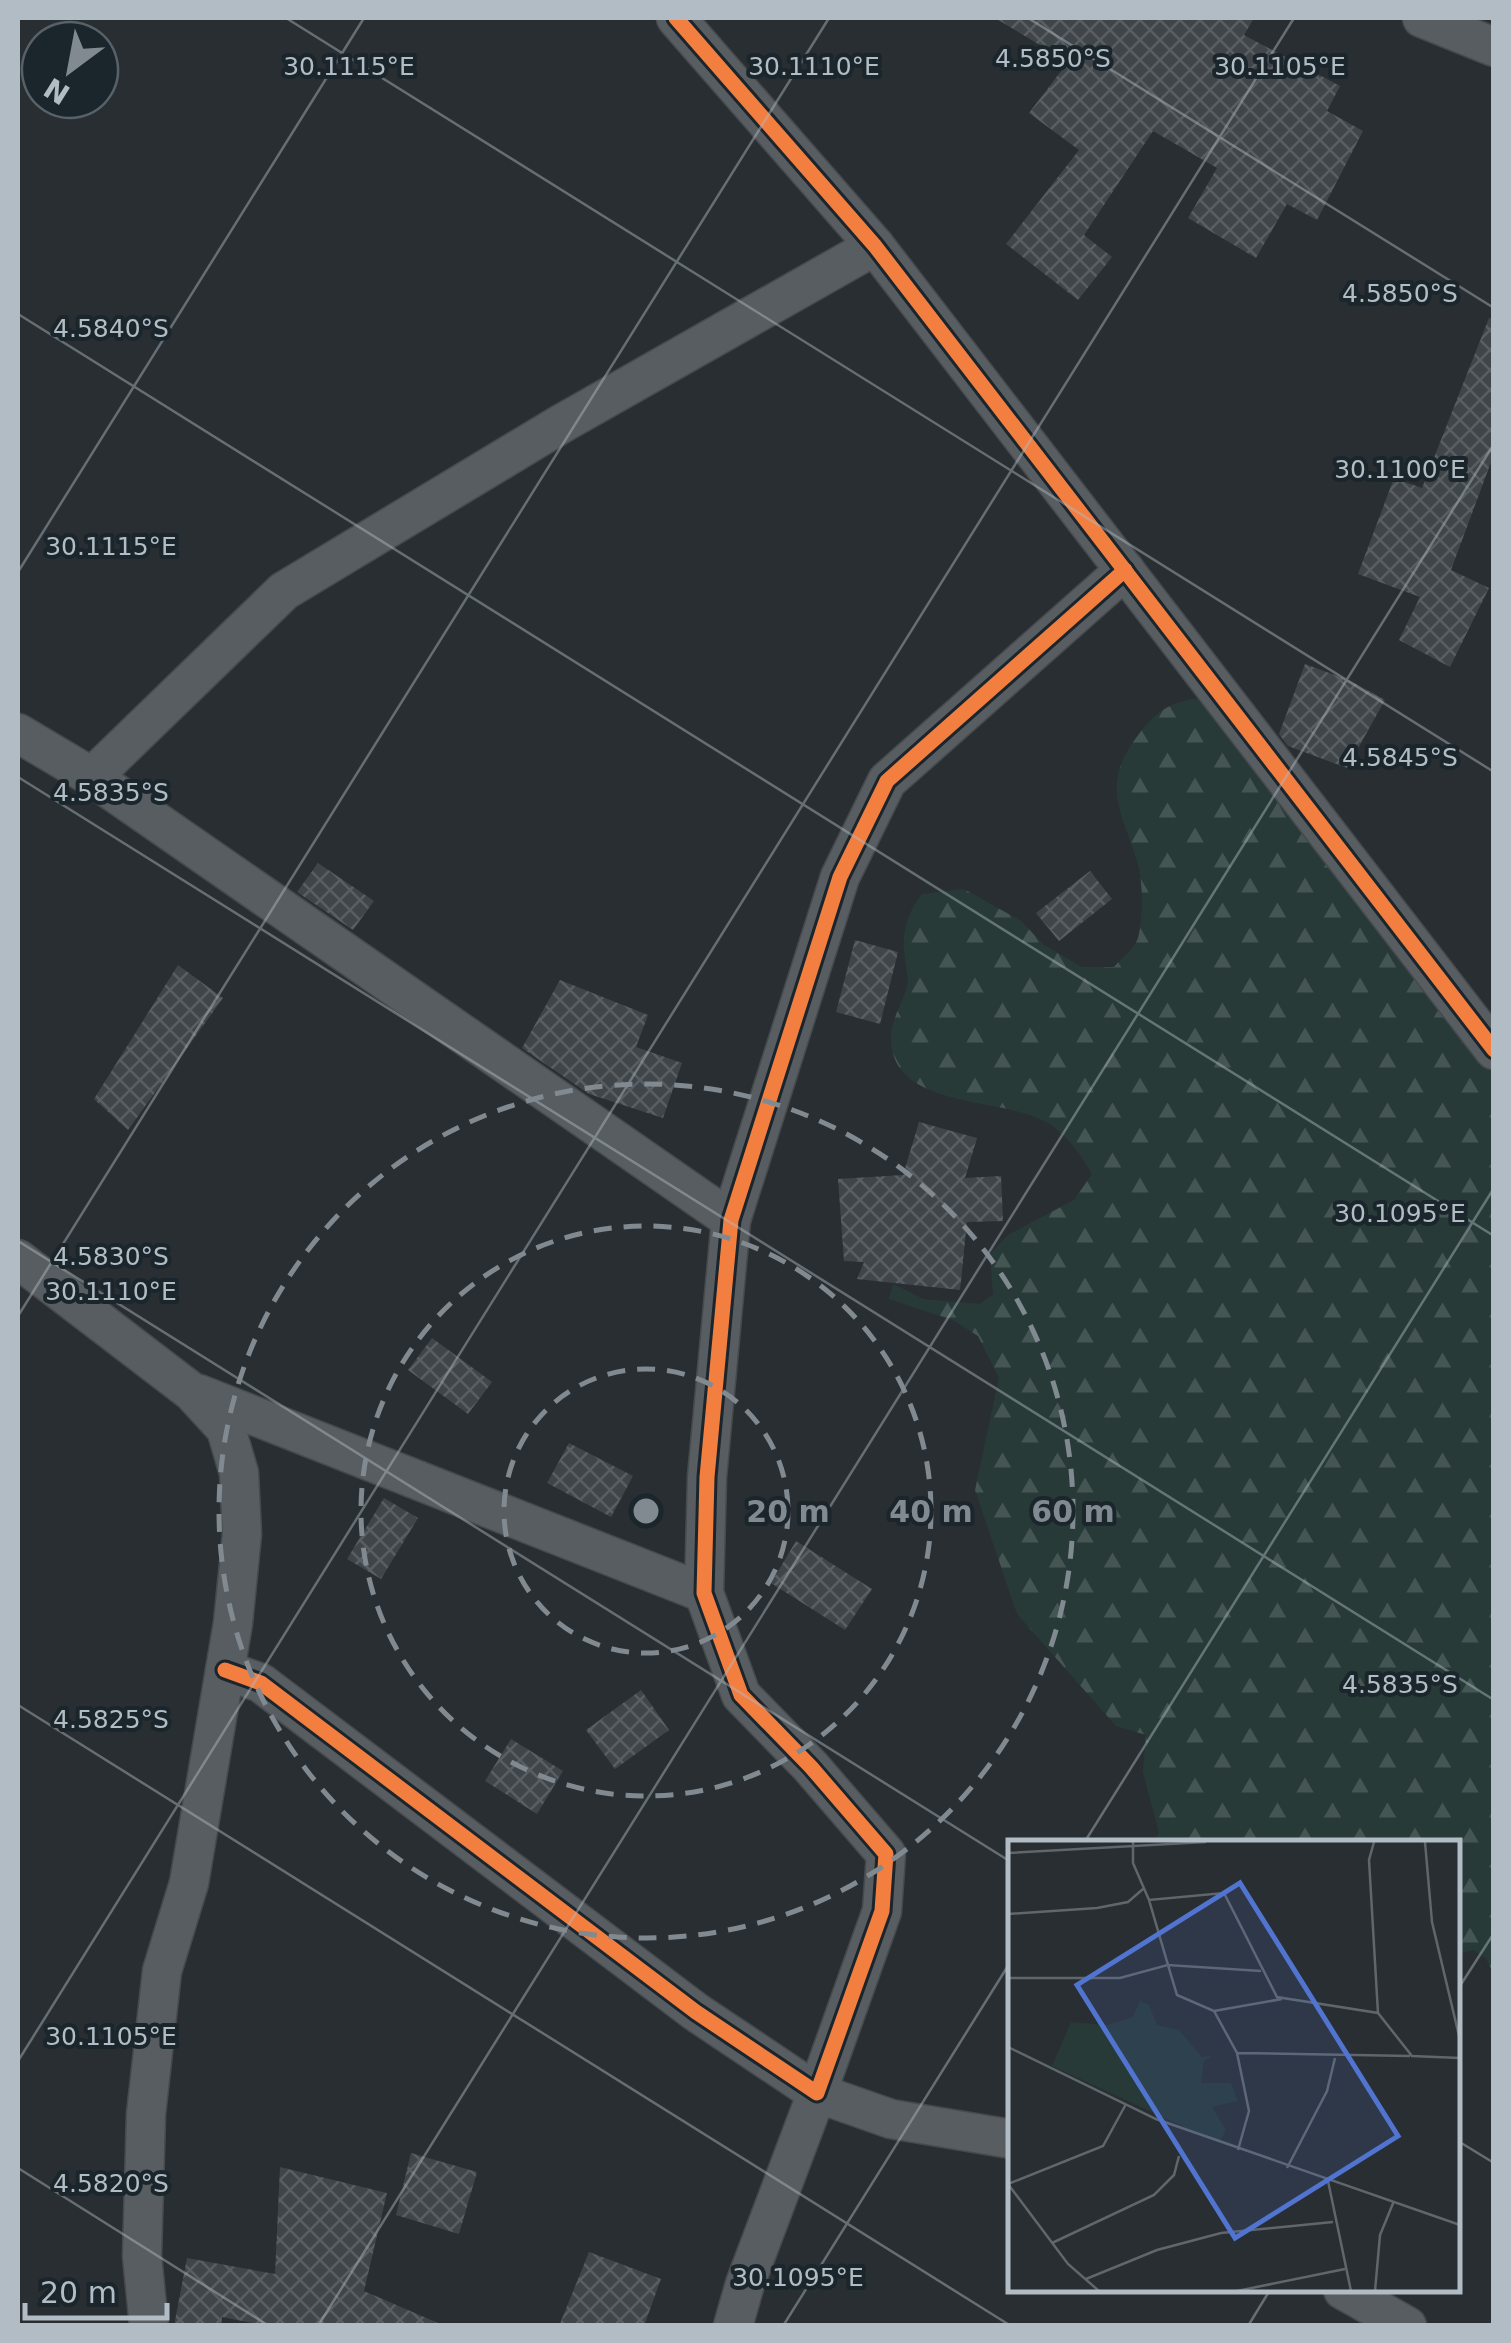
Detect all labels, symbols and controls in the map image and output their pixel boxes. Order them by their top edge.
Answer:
north arrow [20,20,120,120]
text: 4.5850°S [995,44,1111,73]
text: 30.1115°E [283,52,415,81]
text: 30.1110°E [748,52,880,81]
text: 30.1105°E [1214,52,1346,81]
text: N [38,71,76,111]
text: 4.5850°S [1342,279,1458,308]
text: 4.5840°S [53,314,169,343]
text: 30.1100°E [1334,455,1466,484]
text: 30.1115°E [45,532,177,561]
text: 4.5845°S [1342,743,1458,772]
text: 4.5835°S [53,778,169,807]
text: 30.1095°E [1334,1199,1466,1228]
text: 4.5830°S [53,1242,169,1271]
text: 30.1110°E [45,1277,177,1306]
centre of rings [628,1493,664,1529]
text: 20 m [746,1494,830,1529]
text: 40 m [889,1494,973,1529]
text: 60 m [1031,1494,1115,1529]
text: 4.5835°S [1342,1670,1458,1699]
text: 4.5825°S [53,1705,169,1734]
inset map [1008,1840,1461,2293]
text: 30.1105°E [45,2022,177,2051]
text: 4.5820°S [53,2169,169,2198]
scale bar [25,2258,168,2320]
text: 30.1095°E [732,2263,864,2292]
text: 20 m [40,2275,117,2310]

